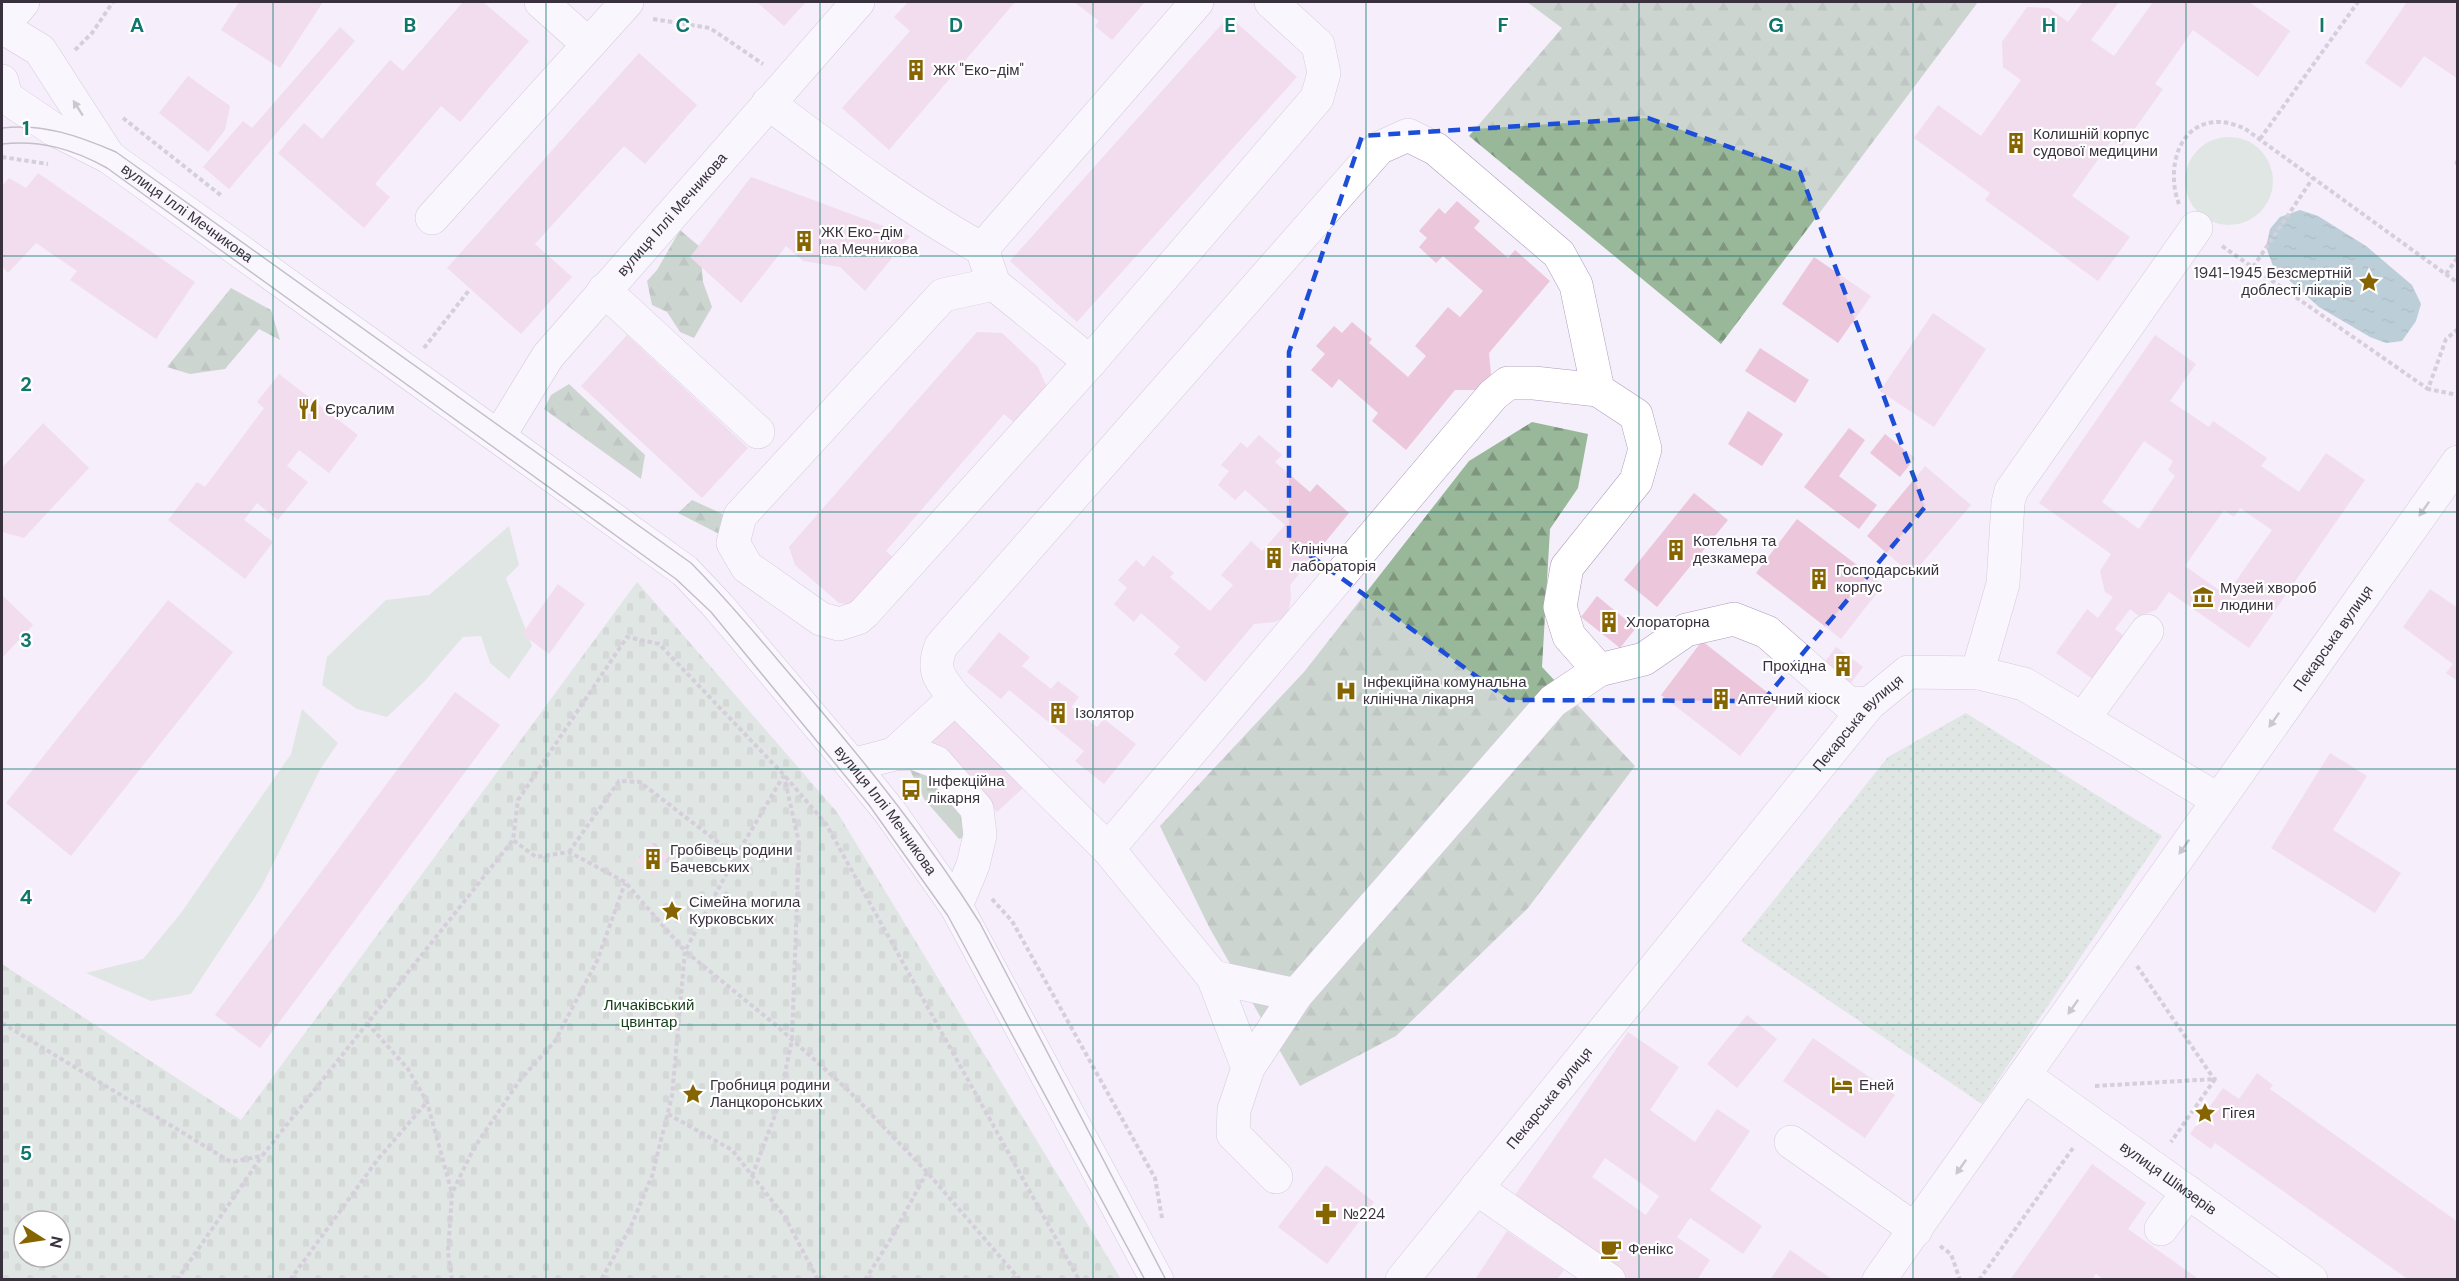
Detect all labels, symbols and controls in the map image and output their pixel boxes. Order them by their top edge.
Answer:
text: A [130,12,144,38]
text: B [404,12,416,38]
text: C [676,12,690,38]
text: D [949,12,963,38]
text: E [1224,12,1236,38]
text: F [1497,12,1509,38]
text: G [1768,12,1784,38]
text: H [2042,12,2056,38]
text: I [2319,12,2325,38]
building icon: ЖК "Еко-дім" [904,58,928,82]
place label: ЖК "Еко-дім" [933,60,1024,80]
one-way arrow [73,100,84,116]
text: 1 [22,115,30,141]
place label: Колишній корпус судової медицини [2033,124,2158,161]
building icon: Колишній корпус судової медицини [2004,131,2028,155]
street label: вулиця Іллі Мечникова [612,148,732,280]
street label: вулиця Іллі Мечникова [117,159,258,268]
place label: ЖК Еко-дім на Мечникова [821,222,918,259]
building icon: ЖК Еко-дім на Мечникова [792,229,816,253]
place label: 1941-1945 Безсмертній доблесті лікарів [2194,263,2352,300]
place icon: 1941-1945 Безсмертній доблесті лікарів [2357,270,2381,294]
text: 2 [20,371,32,397]
restaurant icon: Єрусалим [296,397,320,421]
place label: Єрусалим [325,399,395,419]
one-way arrow [2418,502,2430,517]
place label: Котельня та дезкамера [1693,531,1777,568]
building icon: Котельня та дезкамера [1664,538,1688,562]
place label: Клінічна лабораторія [1291,539,1376,576]
building icon: Клінічна лабораторія [1262,546,1286,570]
place label: Господарський корпус [1836,560,1939,597]
building icon: Господарський корпус [1807,567,1831,591]
place label: Музей хвороб людини [2220,578,2317,615]
street label: Пекарська вулиця [2289,581,2378,696]
museum icon: Музей хвороб людини [2191,585,2215,609]
building icon: Хлораторна [1597,610,1621,634]
place label: Хлораторна [1626,612,1710,632]
text: 3 [20,627,32,653]
building icon: Прохідна [1831,654,1855,678]
place label: Прохідна [1762,656,1827,676]
street label: Пекарська вулиця [1808,670,1907,776]
place label: Інфекційна комунальна клінічна лікарня [1363,672,1527,709]
hospital icon: Інфекційна комунальна клінічна лікарня [1334,679,1358,703]
building icon: Аптечний кіоск [1709,687,1733,711]
place label: Аптечний кіоск [1738,689,1840,709]
building icon: Ізолятор [1046,701,1070,725]
place label: Ізолятор [1075,703,1134,723]
one-way arrow [2268,711,2280,727]
street label: вулиця Іллі Мечникова [830,741,942,880]
place label: Інфекційна лікарня [928,771,1005,808]
bus stop icon: Інфекційна лікарня [899,778,923,802]
one-way arrow [2178,839,2190,855]
place label: Гробівець родини Бачевських [670,840,793,877]
building icon: Гробівець родини Бачевських [641,847,665,871]
text: 4 [20,884,33,910]
place label: Сімейна могила Курковських [689,892,801,929]
place icon: Сімейна могила Курковських [660,899,684,923]
park label: Личаківський цвинтар [604,995,694,1032]
one-way arrow [2067,999,2079,1015]
street label: Пекарська вулиця [1502,1043,1597,1153]
hotel icon: Еней [1830,1073,1854,1097]
place label: Гробниця родини Ланцкоронських [710,1075,830,1112]
place label: Еней [1859,1075,1894,1095]
place icon: Гробниця родини Ланцкоронських [681,1082,705,1106]
place icon: Гігея [2193,1101,2217,1125]
place label: Гігея [2222,1103,2255,1123]
street label: вулиця Шімзерів [2116,1137,2221,1220]
text: 5 [20,1140,32,1166]
one-way arrow [1955,1159,1967,1174]
pharmacy icon: №224 [1314,1202,1338,1226]
place label: №224 [1343,1204,1385,1224]
north arrow [12,1209,72,1269]
text: N [45,1234,68,1250]
cafe icon: Фенікс [1599,1237,1623,1261]
place label: Фенікс [1628,1239,1674,1259]

